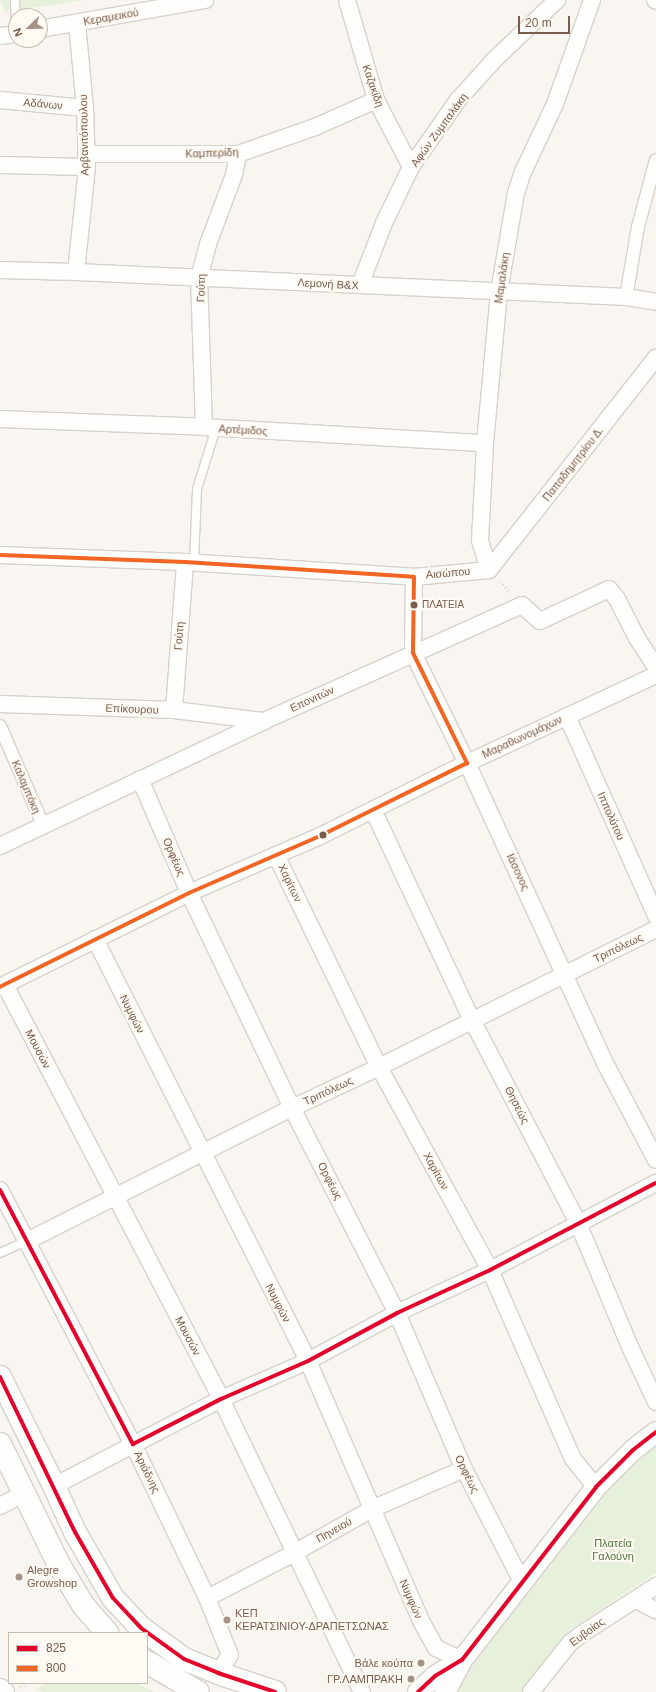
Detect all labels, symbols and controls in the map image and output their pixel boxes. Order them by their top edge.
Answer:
street label: Κεραμεικού [82,6,140,28]
north arrow [8,8,48,48]
scale bar [520,8,572,34]
text: 20 m [525,16,552,30]
text: N [11,26,25,38]
street label: Καζακίδη [360,63,386,109]
street label: Αφών Ζυμπαλάκη [408,91,470,169]
street label: Αρβανιτόπουλου [77,94,91,176]
street label: Αδάνων [23,96,63,112]
street label: Καμπερίδη [185,145,239,161]
street label: Μαμαλάκη [492,252,512,304]
street label: Γούτη [194,273,208,303]
street label: Λεμονή Β&Χ [297,276,359,292]
street label: Αρτέμιδος [218,422,268,438]
street label: Παπαδημητρίου Δ. [540,424,606,504]
street label: Αισώπου [425,564,471,582]
place label: ΠΛΑΤΕΙΑ [422,599,464,611]
marker: ΠΛΑΤΕΙΑ [409,600,419,610]
street label: Γούτη [171,621,187,651]
street label: Επονιτών [288,683,336,715]
street label: Επίκουρου [105,701,159,717]
street label: Μαραθωνομάχων [480,713,564,761]
street label: Καλαμπόκη [9,758,43,816]
street label: Ιππολύτου [594,790,628,842]
unlabelled marker [318,830,328,840]
street label: Ορφέως [160,836,188,878]
street label: Ιάσονος [504,851,532,893]
street label: Χαρίτων [275,862,305,904]
street label: Τριπόλεως [591,930,645,966]
street label: Νυμφών [117,993,147,1035]
street label: Μουσών [22,1027,54,1071]
street label: Τριπόλεως [301,1074,355,1108]
street label: Θησεώς [502,1084,532,1126]
street label: Χαρίτων [420,1150,452,1192]
street label: Ορφέως [315,1160,345,1202]
street label: Νυμφών [263,1282,293,1324]
street label: Μουσών [172,1314,204,1358]
street label: Αριάδνης [131,1449,163,1495]
street label: Ορφέως [452,1453,482,1495]
street label: Πηνειού [314,1515,354,1545]
park label: Πλατεία Γαλούνη [592,1537,634,1563]
place label: Alegre Growshop [27,1564,77,1590]
marker: Alegre Growshop [14,1572,24,1582]
street label: Νυμφών [397,1577,425,1621]
place label: ΚΕΠ ΚΕΡΑΤΣΙΝΙΟΥ-ΔΡΑΠΕΤΣΩΝΑΣ [235,1607,389,1633]
marker: ΚΕΠ ΚΕΡΑΤΣΙΝΙΟΥ-ΔΡΑΠΕΤΣΩΝΑΣ [222,1615,232,1625]
street label: Ευβοίας [567,1615,607,1649]
legend [8,1632,148,1684]
text: 825 [46,1641,66,1655]
place label: Βάλε κούπα [355,1656,413,1670]
marker: Βάλε κούπα [416,1658,426,1668]
text: 800 [46,1661,66,1675]
place label: ΓΡ.ΛΑΜΠΡΑΚΗ [327,1672,403,1686]
marker: ΓΡ.ΛΑΜΠΡΑΚΗ [406,1674,416,1684]

